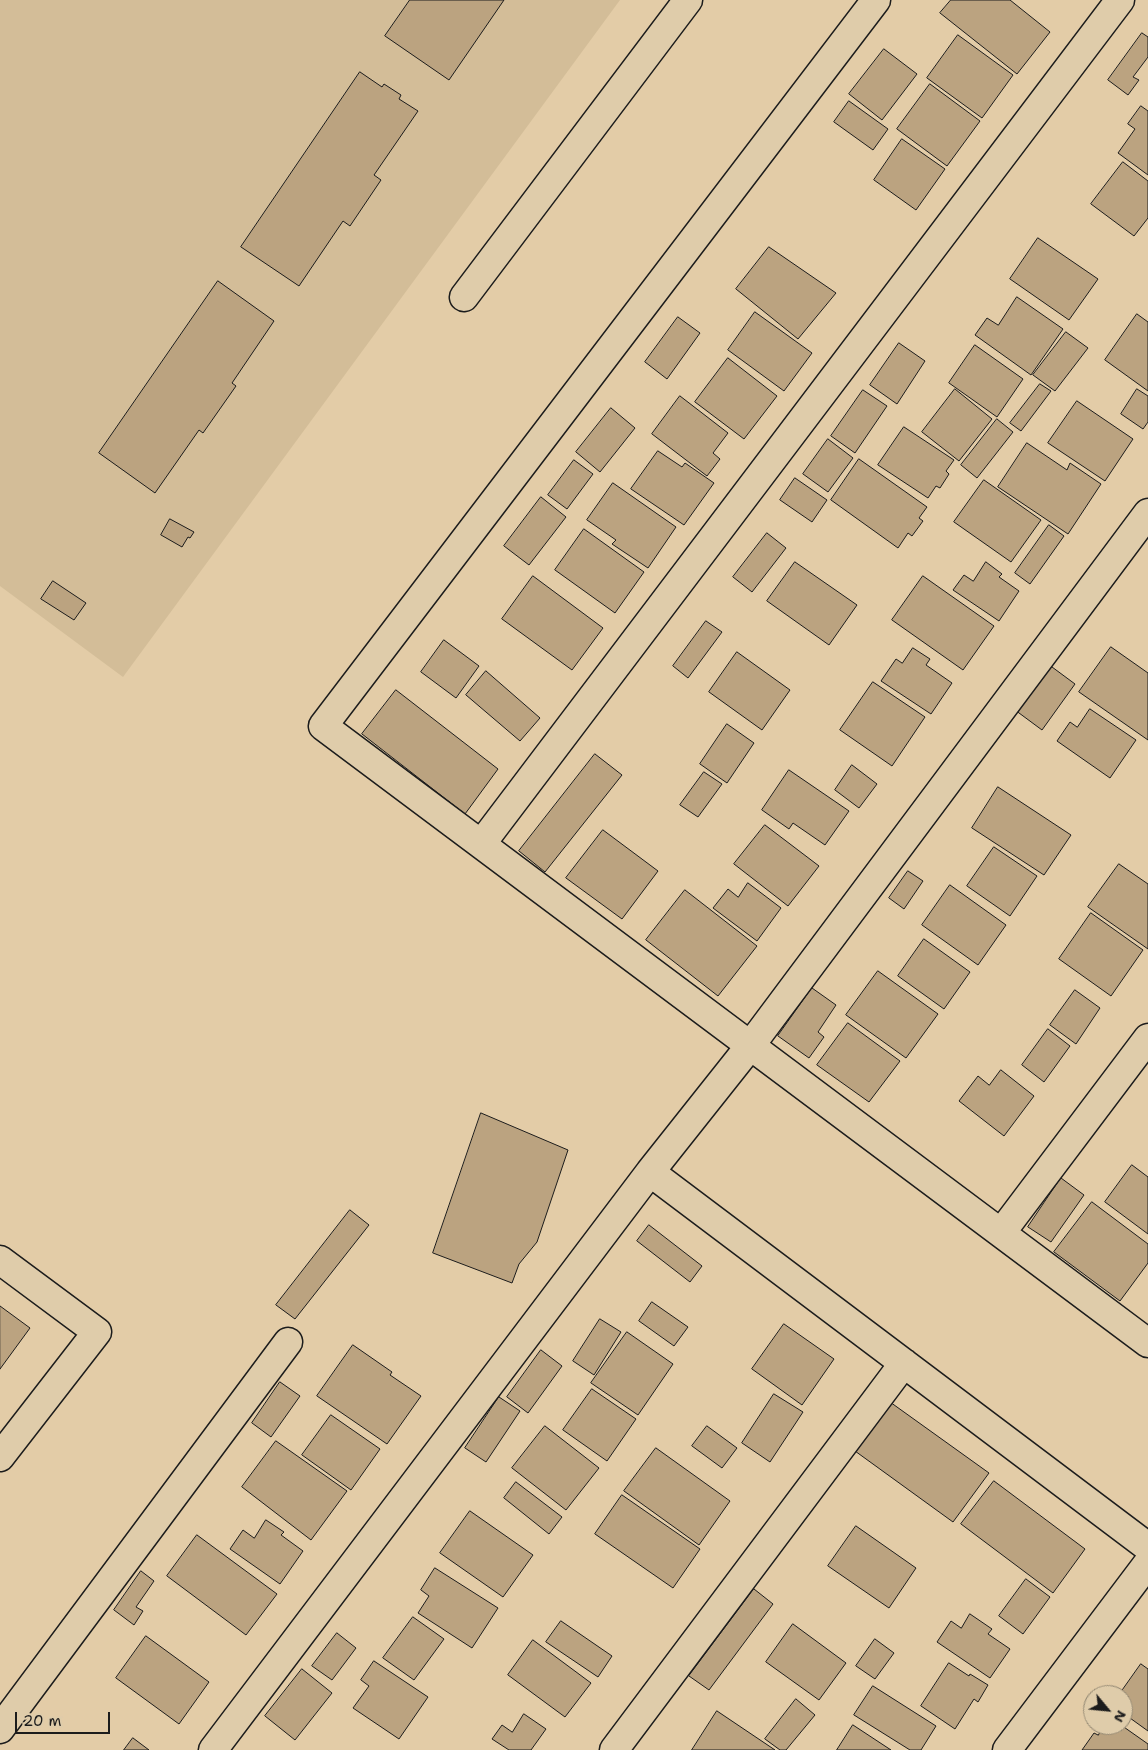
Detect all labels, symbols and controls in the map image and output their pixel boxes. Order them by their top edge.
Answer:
north arrow [1083,1685,1133,1735]
scale bar [18,1702,112,1734]
text: N [1110,1707,1131,1726]
text: 20 m [23,1711,62,1731]

